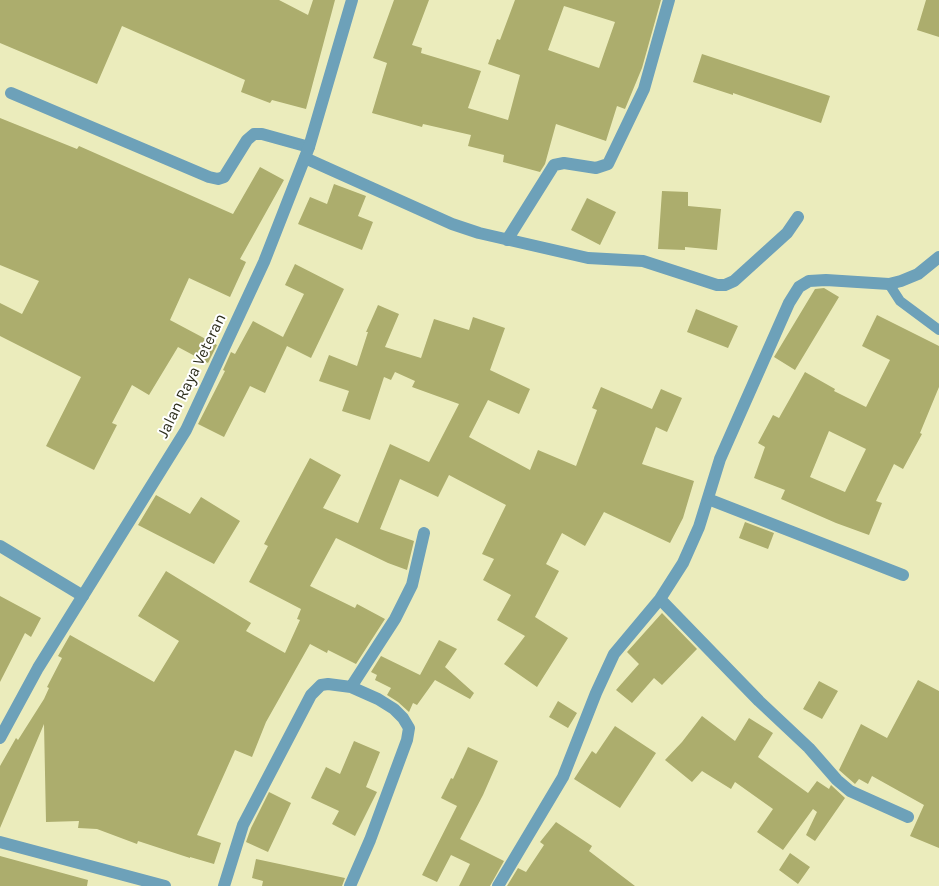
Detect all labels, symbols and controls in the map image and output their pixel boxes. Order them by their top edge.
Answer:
street label: Jalan Raya Veteran [154,311,230,441]

